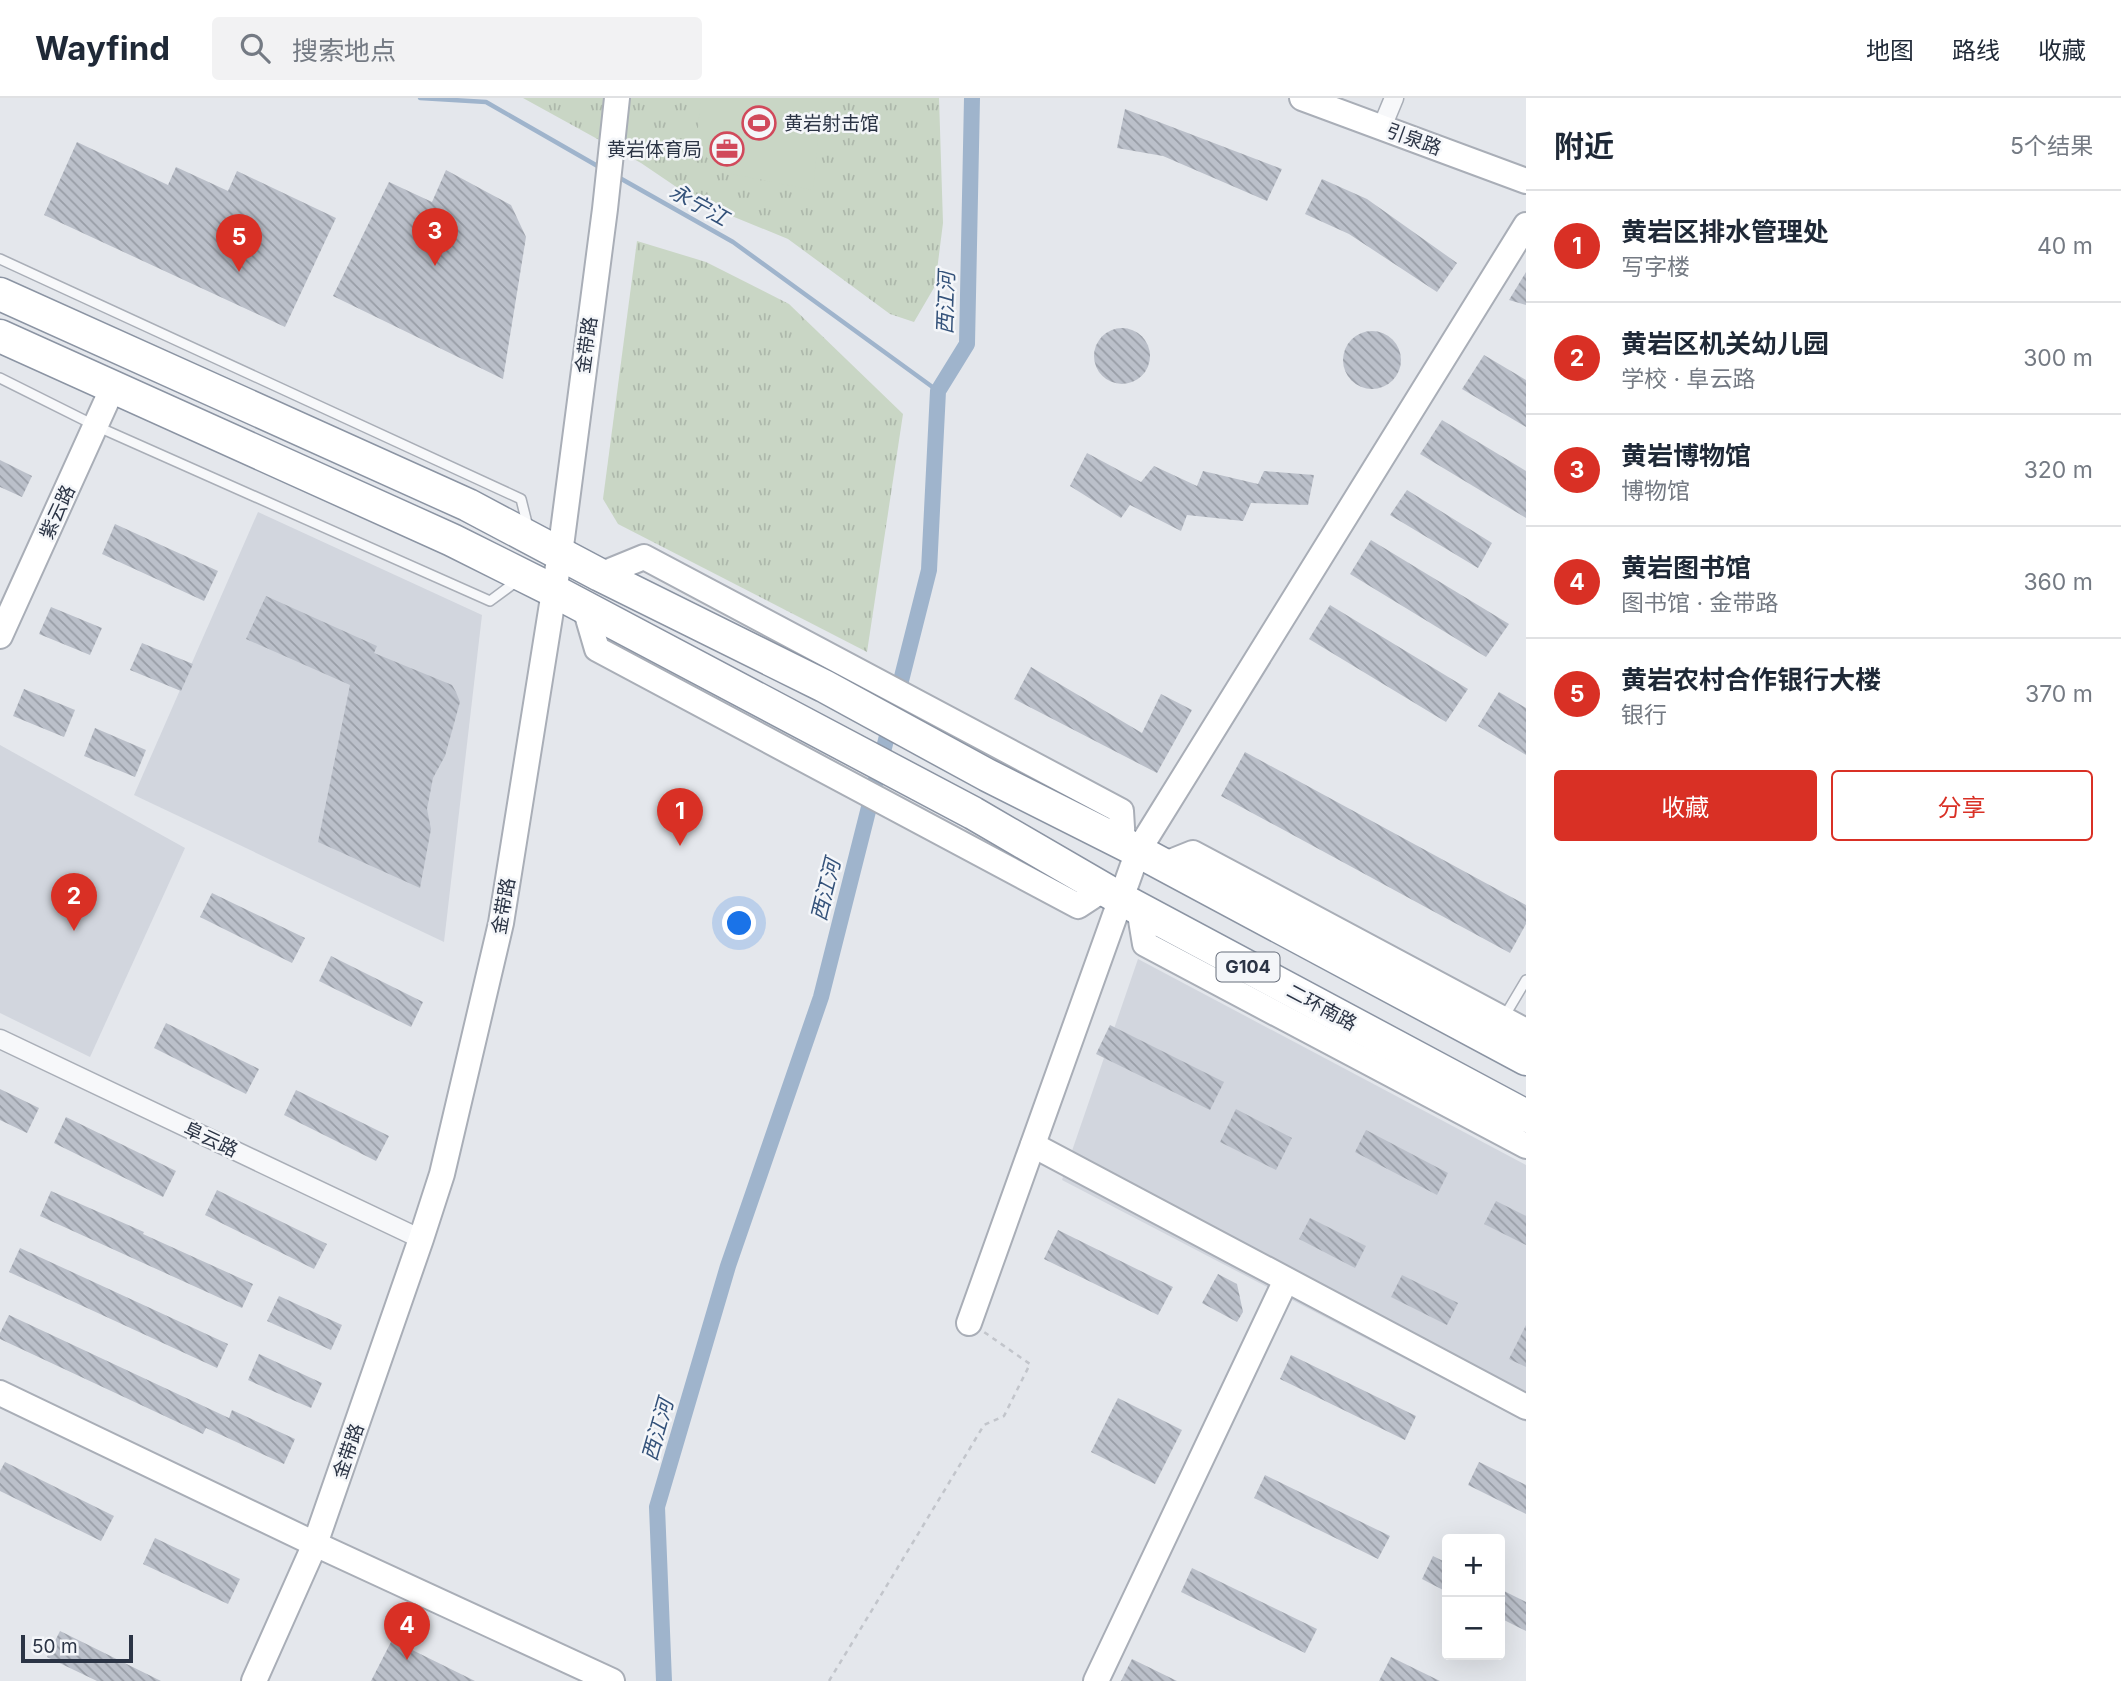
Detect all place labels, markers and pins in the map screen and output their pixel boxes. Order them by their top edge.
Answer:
sports icon: 黄岩射击馆 [740,104,778,142]
place label: 黄岩射击馆 [784,112,879,135]
office icon: 黄岩体育局 [708,130,746,168]
place label: 黄岩体育局 [607,138,702,161]
pin: 3 [412,208,458,266]
pin: 5 [216,214,262,272]
pin: 1 [657,788,703,846]
pin: 2 [51,873,97,931]
pin: 4 [384,1602,430,1660]

